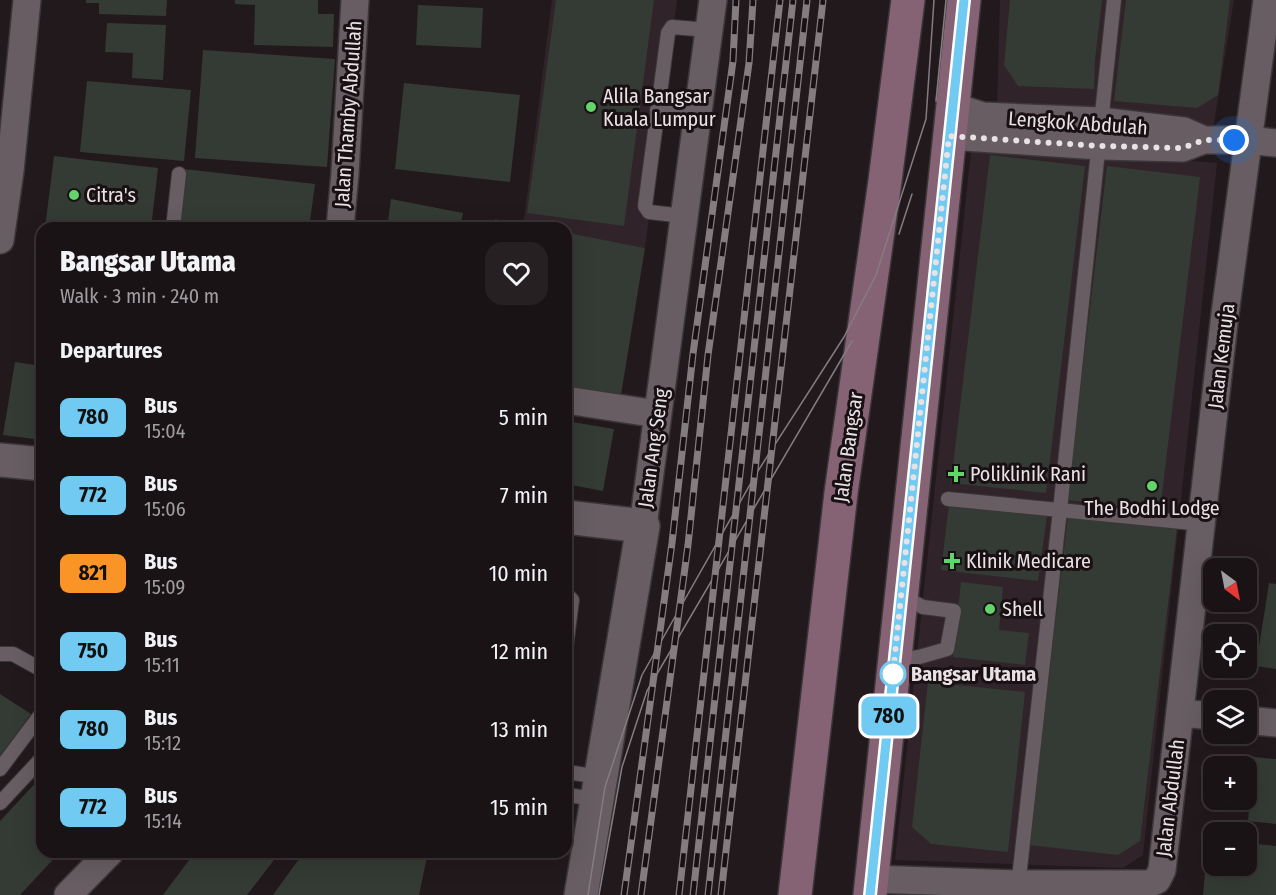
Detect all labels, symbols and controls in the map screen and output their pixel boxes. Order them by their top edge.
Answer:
street label: Jalan Thamby Abdullah [329,20,367,208]
place label: Alila Bangsar Kuala Lumpur [603,84,716,131]
marker: Alila Bangsar Kuala Lumpur [584,100,598,114]
street label: Lengkok Abdulah [1007,106,1149,140]
your location [1219,125,1249,155]
place label: Citra's [86,183,136,207]
marker: Citra's [67,188,81,202]
button: heart [485,242,548,305]
text: Bangsar Utama [60,245,236,278]
text: Walk · 3 min · 240 m [60,284,219,308]
street label: Jalan Kemuja [1203,302,1239,410]
text: Departures [60,337,162,364]
street label: Jalan Ang Seng [633,386,673,509]
street label: Jalan Bangsar [828,390,868,504]
text: Bus [144,392,177,419]
text: 780 [77,404,109,430]
text: 5 min [499,404,548,431]
text: 15:04 [144,419,185,443]
place label: Poliklinik Rani [970,462,1086,486]
marker: Poliklinik Rani [947,465,965,483]
text: Bus [144,470,177,497]
marker: The Bodhi Lodge [1145,479,1159,493]
text: 772 [79,482,107,508]
text: 7 min [500,482,548,509]
place label: The Bodhi Lodge [1084,496,1220,520]
text: 15:06 [144,497,186,521]
text: Bus [144,548,177,575]
place label: Klinik Medicare [966,549,1091,573]
marker: Klinik Medicare [943,552,961,570]
north arrow [1203,558,1257,612]
map controls [1203,558,1257,876]
text: 821 [78,560,108,586]
text: 10 min [489,560,548,587]
text: 15:09 [144,575,185,599]
place label: Shell [1002,597,1043,621]
marker: Shell [983,602,997,616]
button: locate [1203,624,1257,678]
text: Bus [144,626,177,653]
text: 750 [78,638,108,664]
text: 12 min [490,638,548,665]
text: 15:11 [144,653,180,677]
marker: Bangsar Utama [880,661,906,687]
place label: Bangsar Utama [911,662,1036,686]
button: layers [1203,690,1257,744]
line badge: 780 [854,696,924,736]
text: 780 [873,703,905,729]
text: Bus [144,704,177,731]
text: 780 [77,716,109,742]
text: 13 min [490,716,548,743]
text: 15:12 [144,731,181,755]
street label: Jalan Abdullah [1151,738,1189,858]
button: + [1203,756,1257,810]
text: Bus [144,782,177,809]
text: 772 [79,794,107,820]
text: 15 min [490,794,548,821]
text: 15:14 [144,809,182,833]
button: − [1203,822,1257,876]

